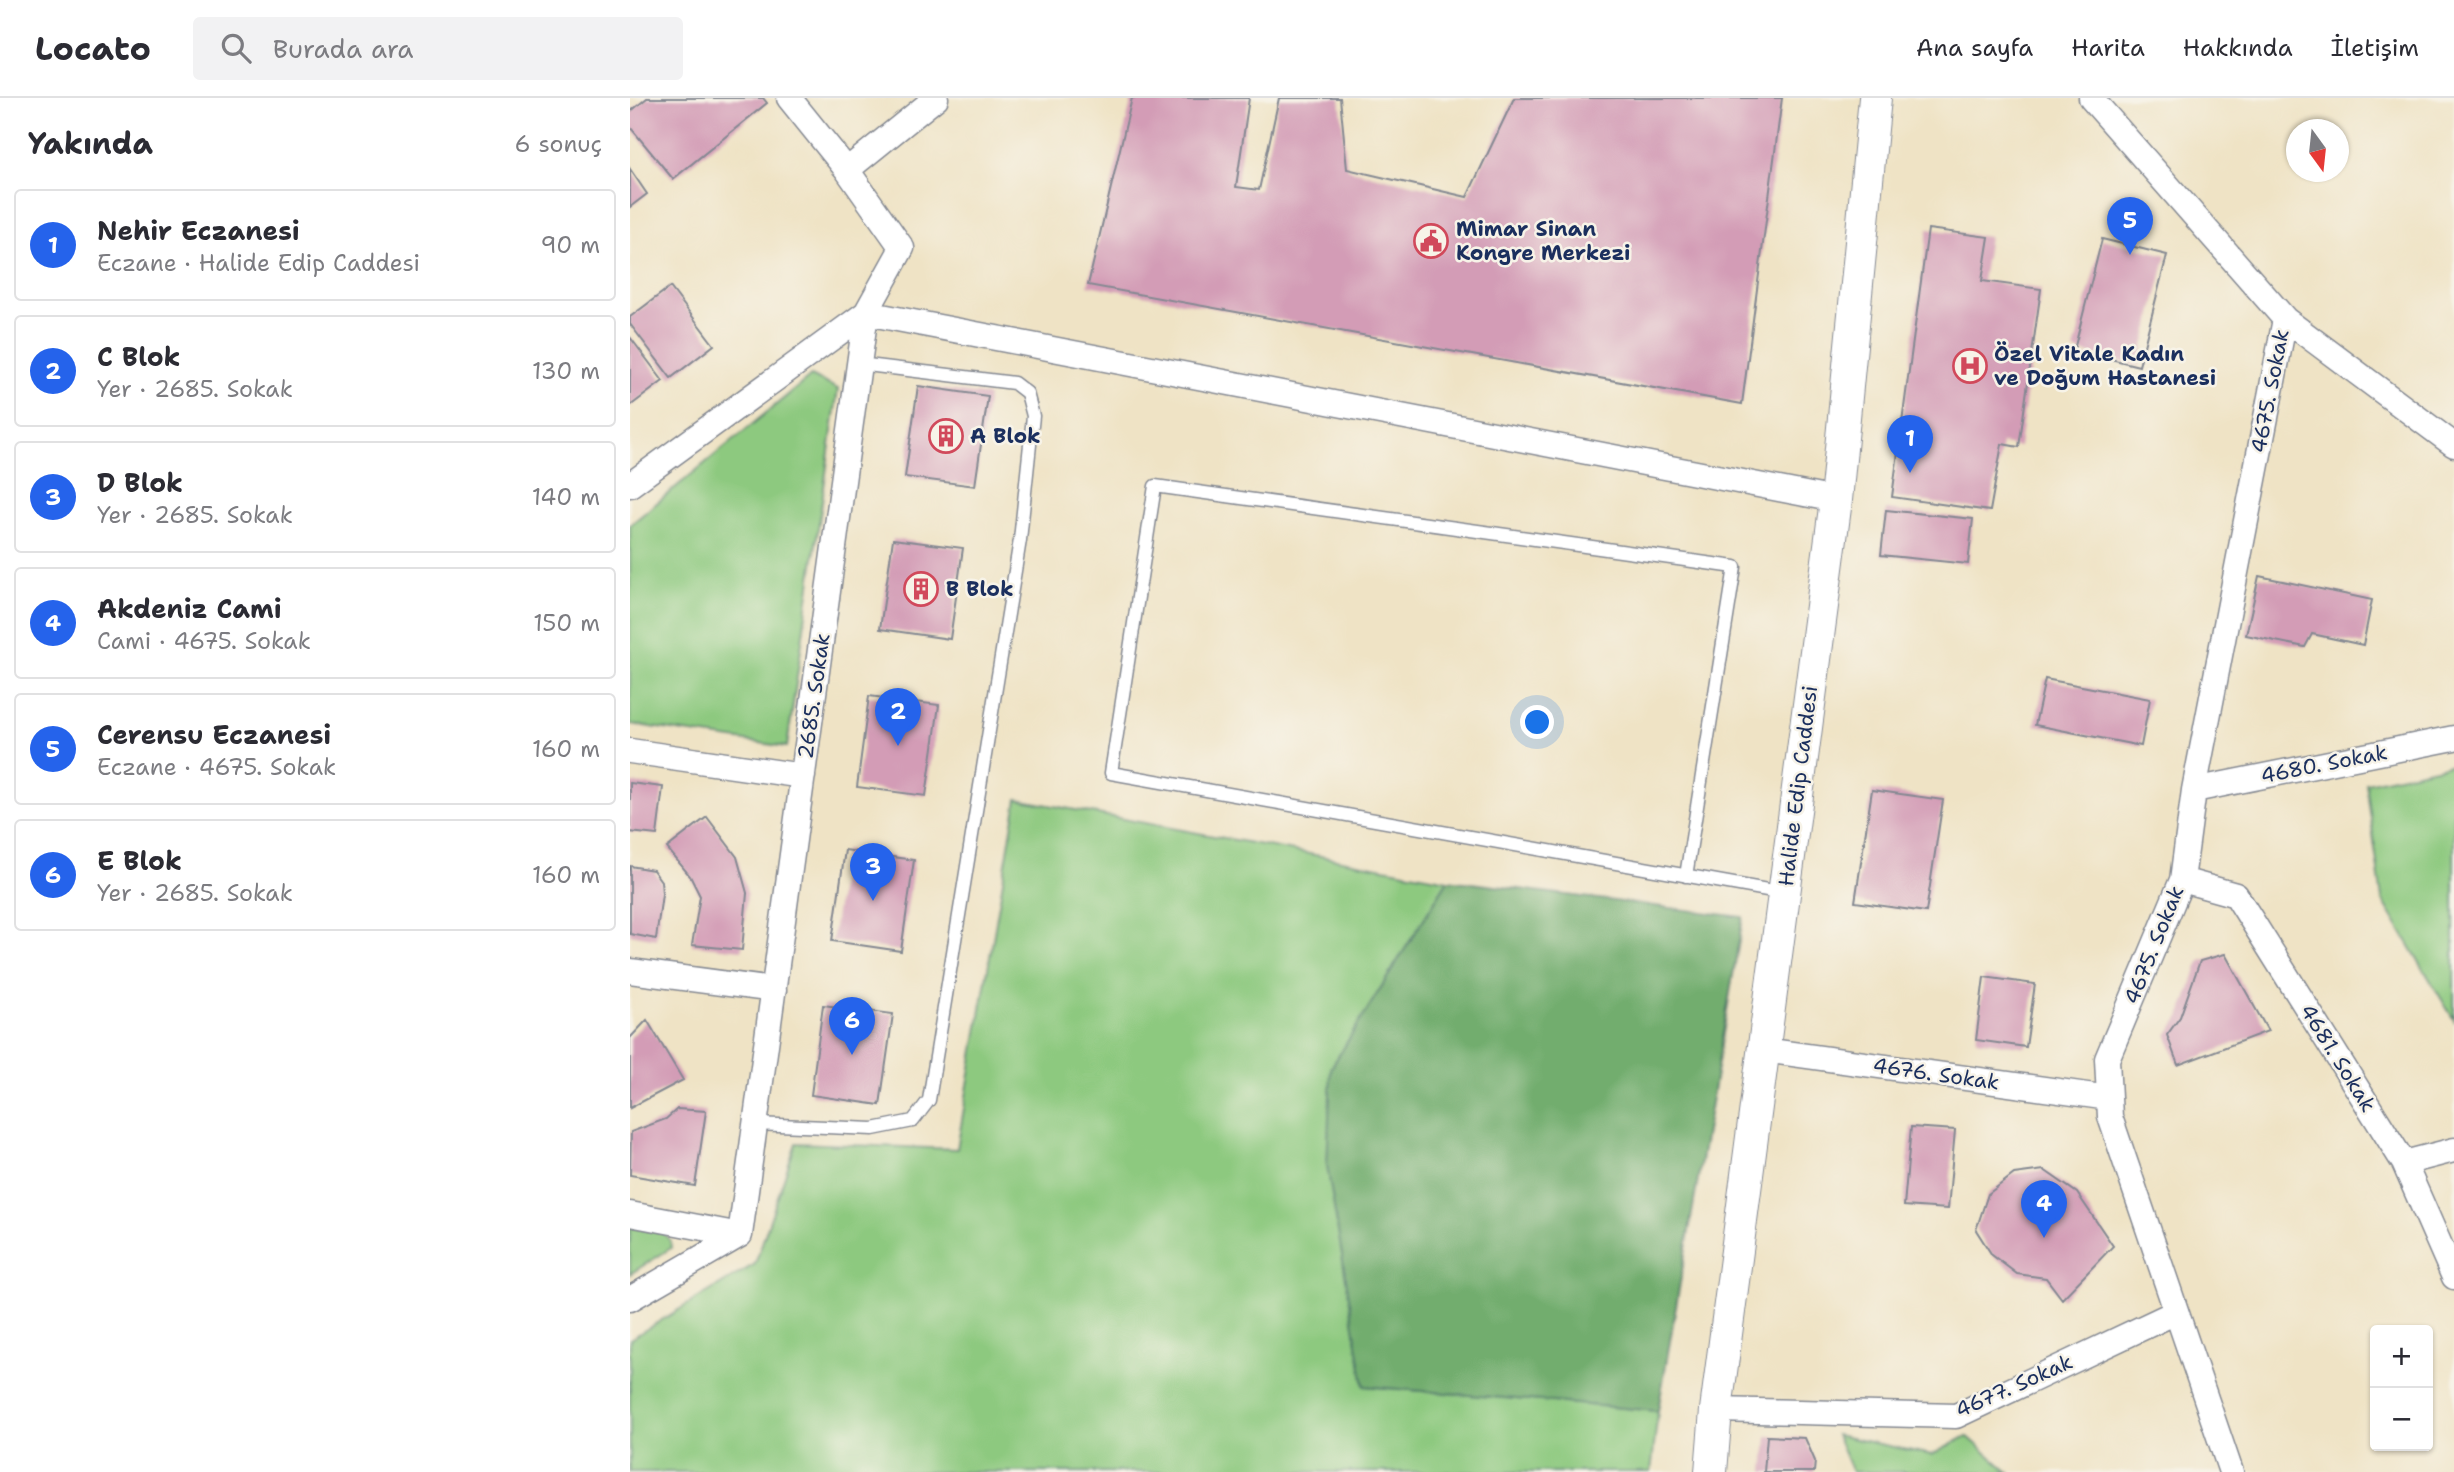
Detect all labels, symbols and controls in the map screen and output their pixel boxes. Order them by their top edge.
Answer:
search box [193,17,683,80]
text: Locato [35,26,151,71]
icon: search [217,29,255,67]
text: Burada ara [273,31,413,66]
text: Ana sayfa [1916,32,2033,64]
text: Harita [2071,32,2145,64]
text: Hakkında [2183,32,2293,64]
text: İletişim [2331,32,2419,64]
north arrow [2286,119,2349,182]
text: Yakında [28,123,153,164]
text: 6 sonuç [515,129,602,159]
pin: 5 [2107,197,2153,255]
text: Nehir Eczanesi [97,213,300,248]
place label: Mimar Sinan Kongre Merkezi [1456,215,1631,267]
public building icon: Mimar Sinan Kongre Merkezi [1412,222,1450,260]
text: 1 [48,230,58,260]
text: 90 m [540,230,600,260]
text: Eczane · Halide Edip Caddesi [97,248,420,278]
street label: 4675. Sokak [2244,327,2296,455]
text: C Blok [97,339,181,374]
place label: Özel Vitale Kadın ve Doğum Hastanesi [1994,340,2216,392]
hospital icon: Özel Vitale Kadın ve Doğum Hastanesi [1951,347,1989,385]
text: 2 [45,356,61,386]
text: 130 m [532,356,600,386]
text: Yer · 2685. Sokak [97,374,293,404]
pin: 1 [1887,415,1933,473]
building icon: A Blok [927,417,965,455]
place label: A Blok [970,422,1041,450]
text: D Blok [97,465,183,500]
text: 3 [45,482,61,512]
text: 140 m [532,482,600,512]
text: Yer · 2685. Sokak [97,500,293,530]
building icon: B Blok [902,570,940,608]
place label: B Blok [946,575,1014,603]
text: Akdeniz Cami [97,591,282,626]
text: 4 [45,608,61,638]
text: 150 m [533,608,600,638]
text: Cami · 4675. Sokak [97,626,311,656]
street label: 2685. Sokak [791,631,837,761]
street label: Halide Edip Caddesi [1772,684,1824,888]
pin: 2 [875,688,921,746]
your location [1520,705,1554,739]
text: Cerensu Eczanesi [97,717,331,752]
text: 5 [46,734,60,764]
text: 160 m [532,734,600,764]
street label: 4680. Sokak [2258,738,2390,790]
text: Eczane · 4675. Sokak [97,752,336,782]
text: E Blok [97,843,182,878]
pin: 3 [850,843,896,901]
text: 6 [45,860,61,890]
text: 160 m [532,860,600,890]
text: Yer · 2685. Sokak [97,878,293,908]
street label: 4675. Sokak [2118,882,2190,1008]
pin: 6 [829,997,875,1055]
street label: 4681. Sokak [2294,999,2382,1117]
street label: 4676. Sokak [1871,1051,2001,1097]
pin: 4 [2021,1180,2067,1238]
map controls [2370,1325,2433,1451]
button: + [2370,1325,2433,1388]
street label: 4677. Sokak [1951,1348,2077,1424]
button: − [2370,1388,2433,1451]

